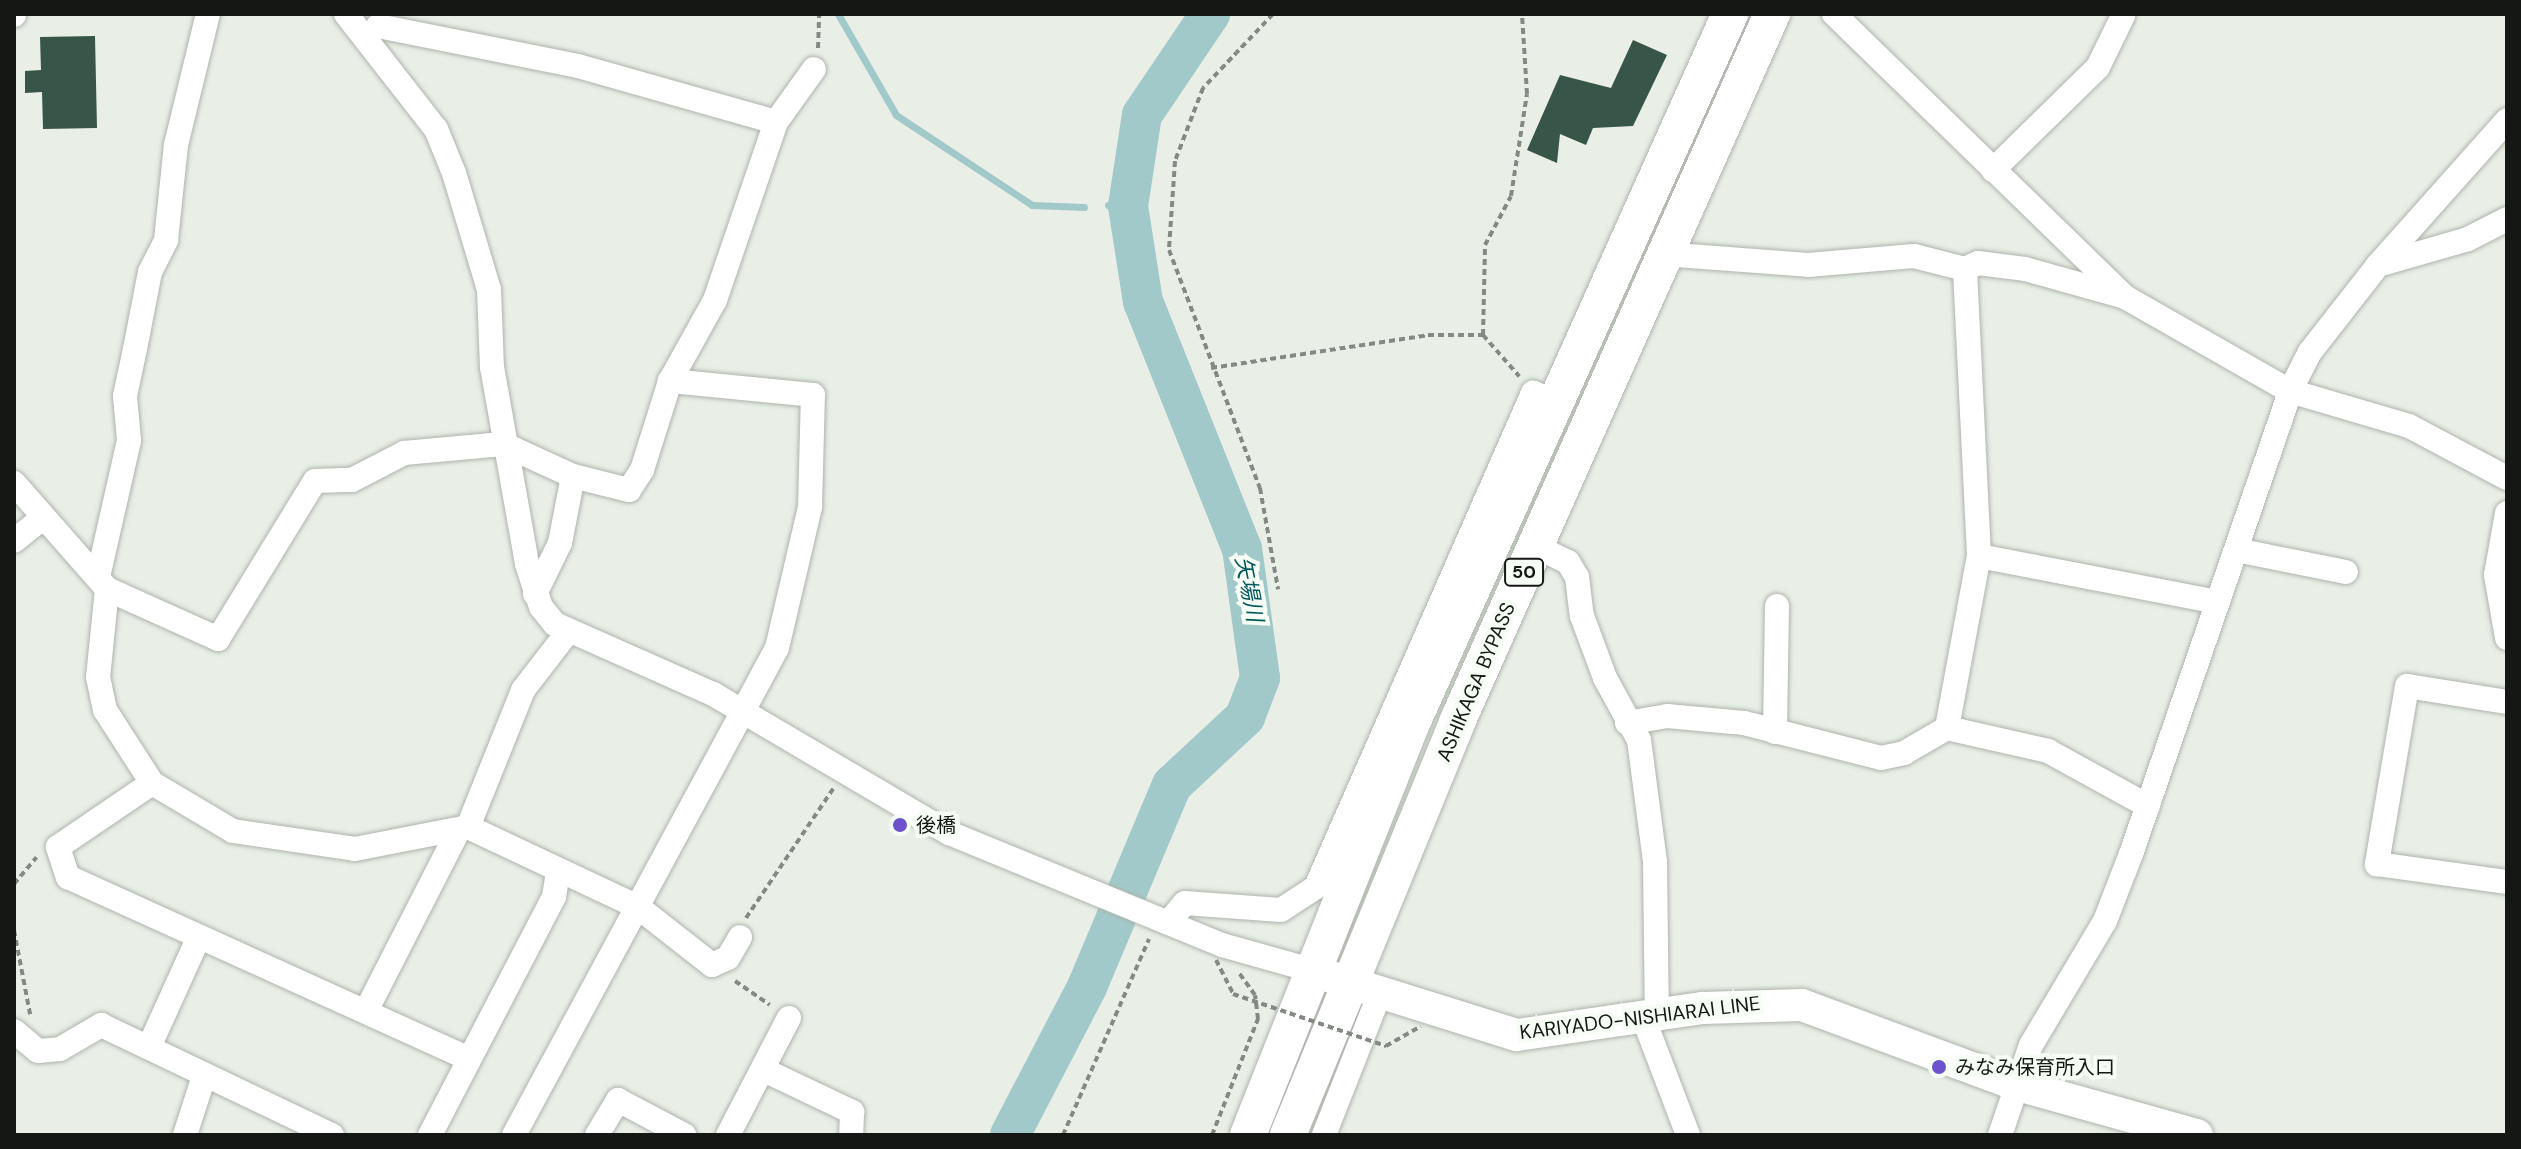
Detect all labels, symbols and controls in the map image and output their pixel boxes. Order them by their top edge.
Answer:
water label: 矢場川 [1230,554,1268,624]
road number: 50 [1504,558,1544,586]
street label: ASHIKAGA BYPASS [1432,599,1520,765]
place label: 後橋 [916,813,956,837]
marker: 後橋 [891,816,909,834]
street label: KARIYADO-NISHIARAI LINE [1518,991,1762,1045]
place label: みなみ保育所入口 [1955,1055,2115,1079]
marker: みなみ保育所入口 [1930,1058,1948,1076]

